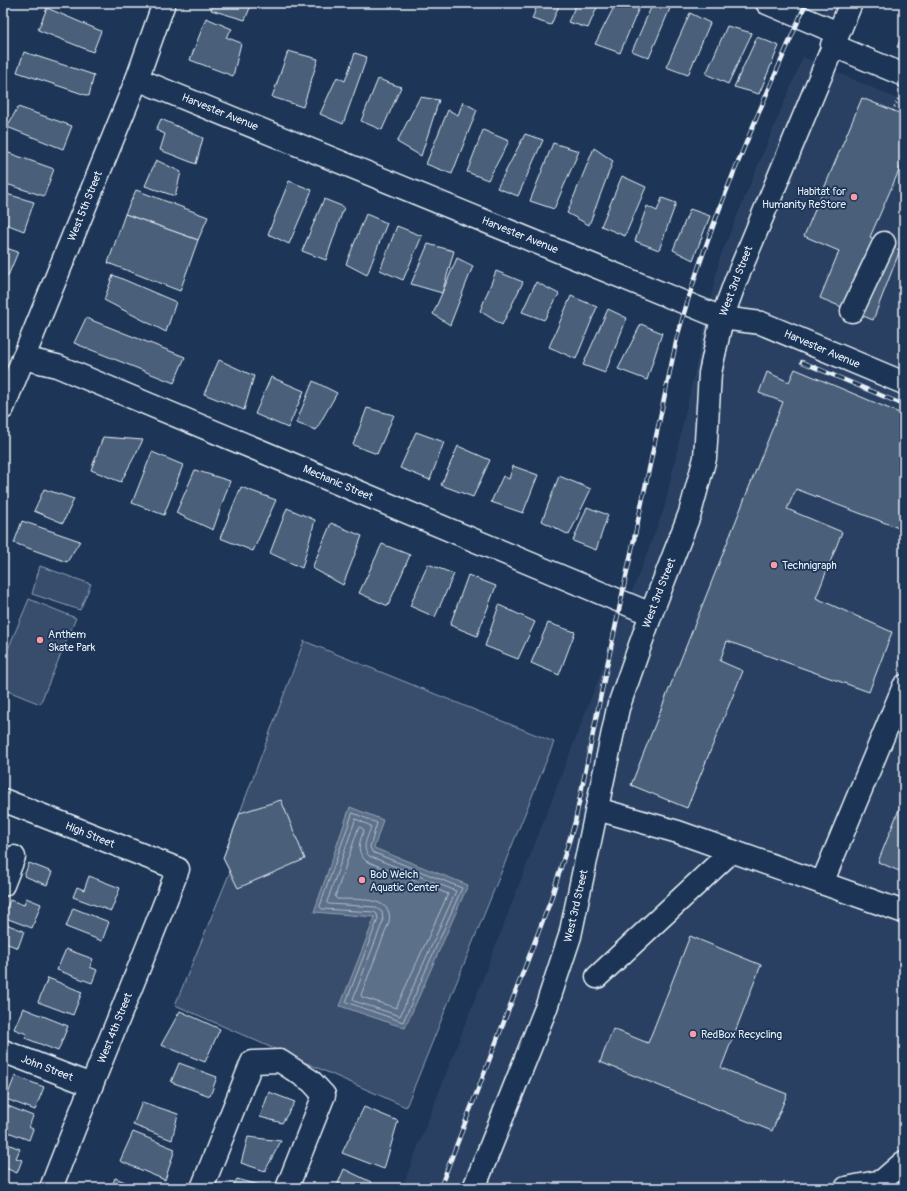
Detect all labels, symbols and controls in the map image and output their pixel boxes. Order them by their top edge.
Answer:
street label: Harvester Avenue [180,91,261,133]
street label: West 5th Street [65,169,105,243]
place label: Habitat for Humanity ReStore [762,185,847,211]
marker: Habitat for Humanity ReStore [849,192,859,202]
street label: Harvester Avenue [480,214,561,256]
street label: West 3rd Street [717,244,756,318]
street label: Harvester Avenue [782,327,862,371]
street label: Mechanic Street [301,462,376,504]
street label: West 3rd Street [640,556,679,630]
place label: Technigraph [782,559,837,572]
marker: Technigraph [769,560,779,570]
place label: Anthem Skate Park [48,628,96,654]
marker: Anthem Skate Park [35,635,45,645]
street label: High Street [63,819,117,851]
place label: Bob Welch Aquatic Center [370,868,439,894]
street label: West 3rd Street [561,868,591,944]
marker: Bob Welch Aquatic Center [357,875,367,885]
street label: West 4th Street [95,990,135,1065]
place label: RedBox Recycling [701,1028,782,1041]
marker: RedBox Recycling [688,1029,698,1039]
street label: John Street [19,1052,75,1084]

